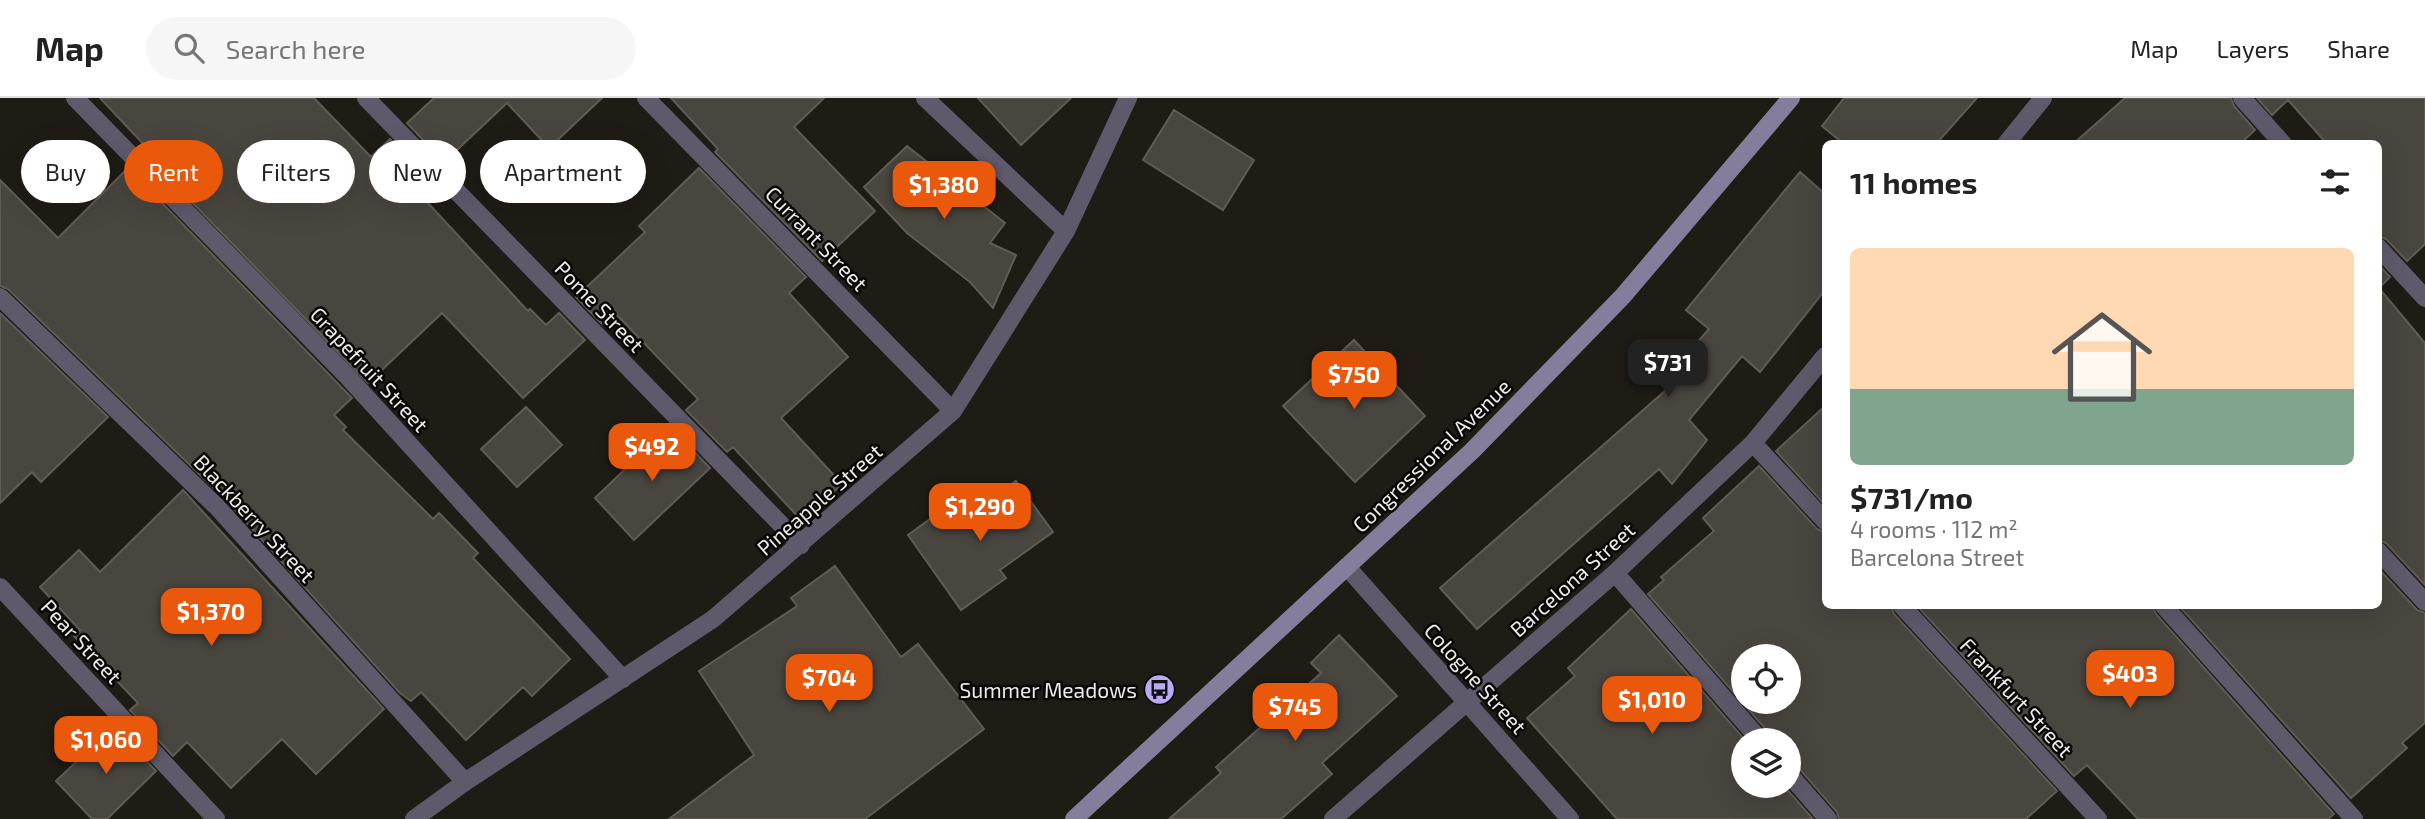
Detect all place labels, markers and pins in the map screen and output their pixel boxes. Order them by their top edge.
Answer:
pin: $1,380 [887,162,1001,221]
pin: $731 [1627,340,1709,399]
pin: $750 [1313,352,1395,411]
pin: $492 [611,424,693,483]
pin: $1,290 [923,484,1037,543]
pin: $1,370 [154,588,268,648]
pin: $403 [2089,650,2171,710]
pin: $704 [788,654,870,714]
bus stop icon: Summer Meadows [1143,672,1177,706]
pin: $1,010 [1595,676,1709,736]
place label: Summer Meadows [959,677,1137,702]
pin: $745 [1254,684,1336,743]
pin: $1,060 [49,716,163,776]

